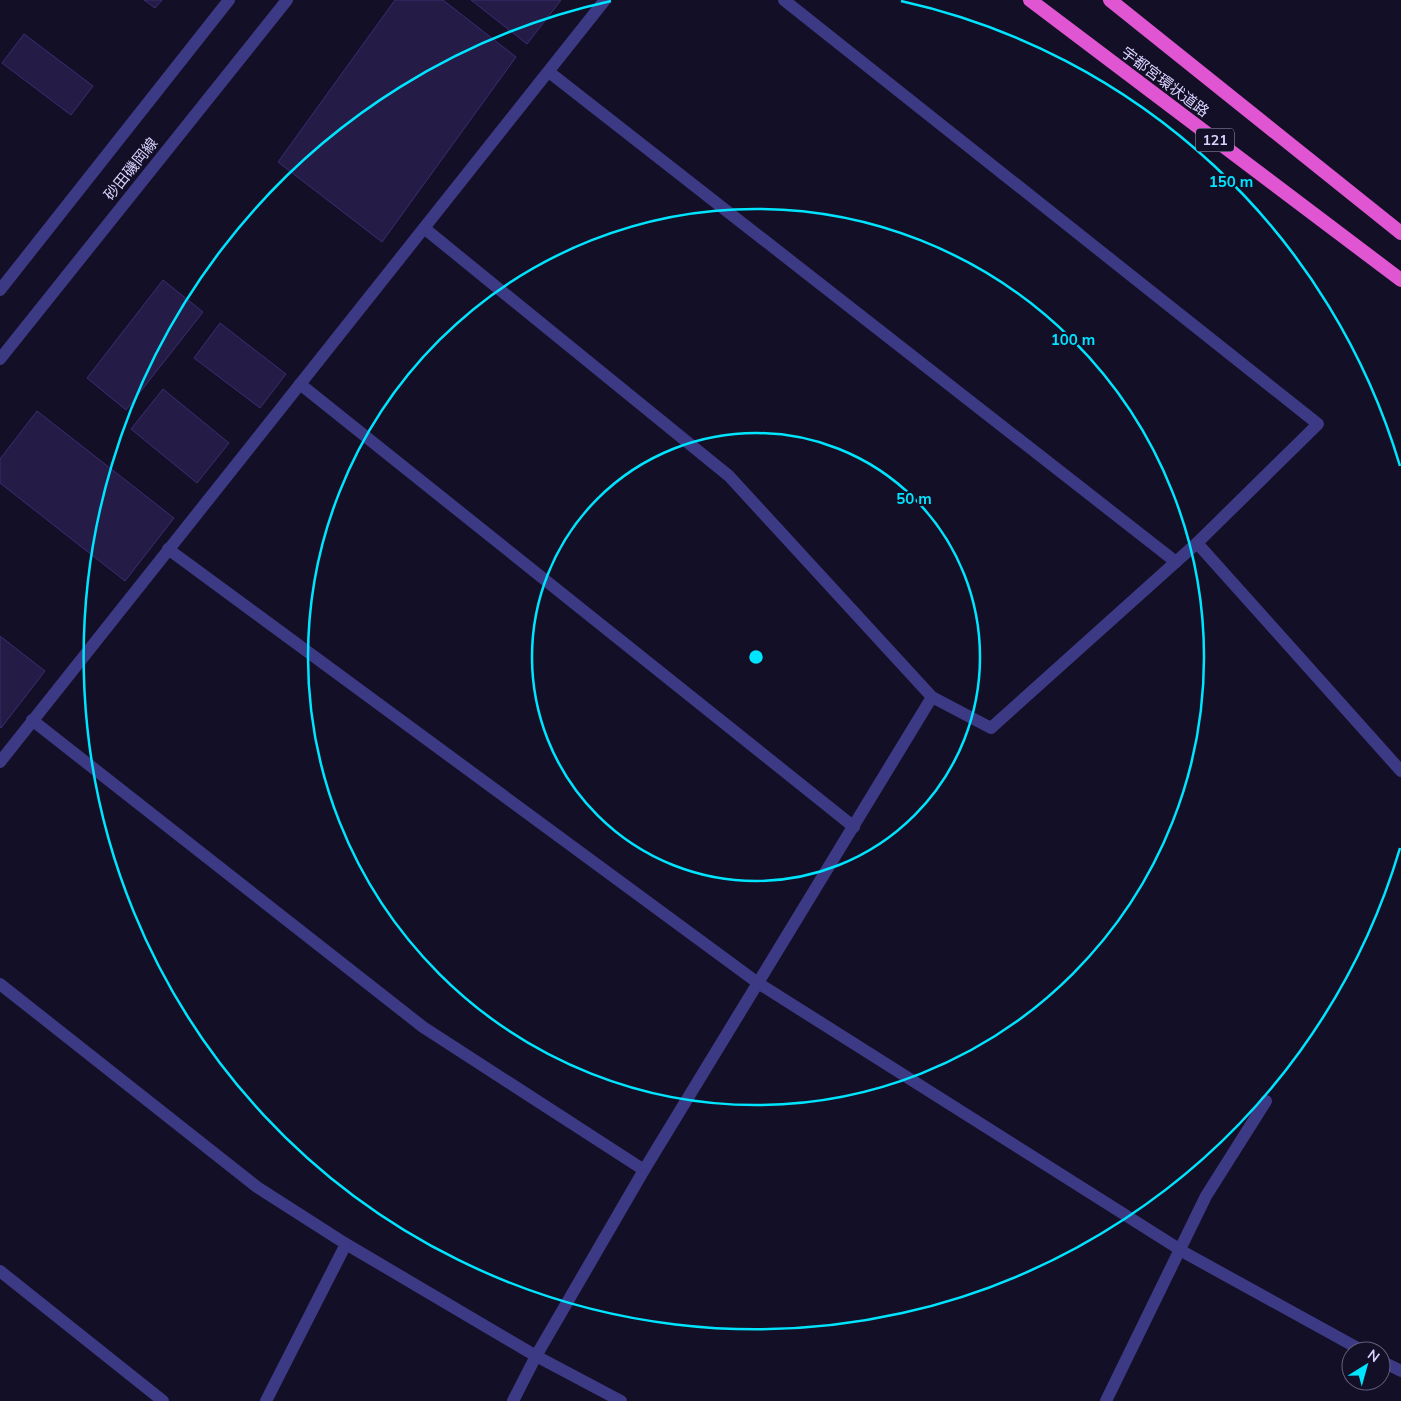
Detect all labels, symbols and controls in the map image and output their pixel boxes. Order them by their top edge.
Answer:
street label: 宇都宮環状道路 [1118,42,1213,121]
road number: 121 [1196,128,1234,152]
street label: 砂田磯岡線 [100,134,162,204]
text: 150 m [1209,172,1253,191]
text: 100 m [1051,330,1095,349]
text: 50 m [896,489,932,508]
centre of rings [747,648,765,666]
north arrow [1341,1341,1391,1391]
text: N [1364,1345,1383,1366]

